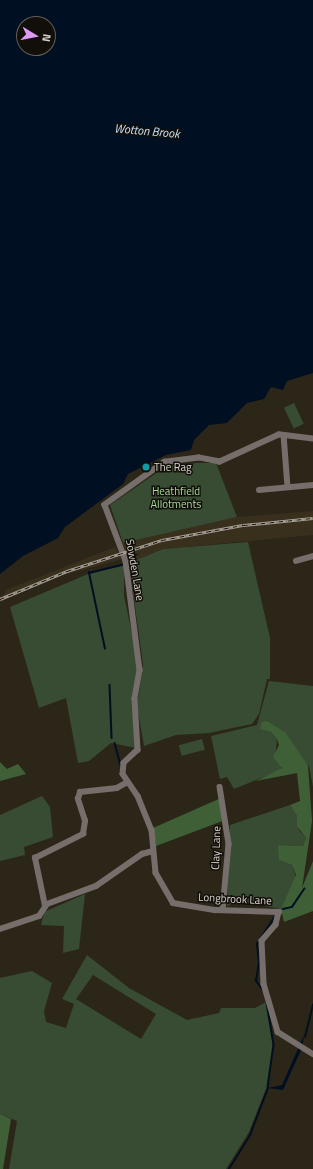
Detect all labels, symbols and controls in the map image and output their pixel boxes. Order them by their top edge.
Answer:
north arrow [16,16,56,56]
text: N [38,33,55,43]
water label: Wotton Brook [114,121,180,141]
place label: The Rag [154,460,192,474]
marker: The Rag [141,462,151,472]
park label: Heathfield Allotments [151,485,201,511]
street label: Sowden Lane [123,538,147,602]
street label: Clay Lane [209,826,223,870]
street label: Longbrook Lane [198,890,272,908]

